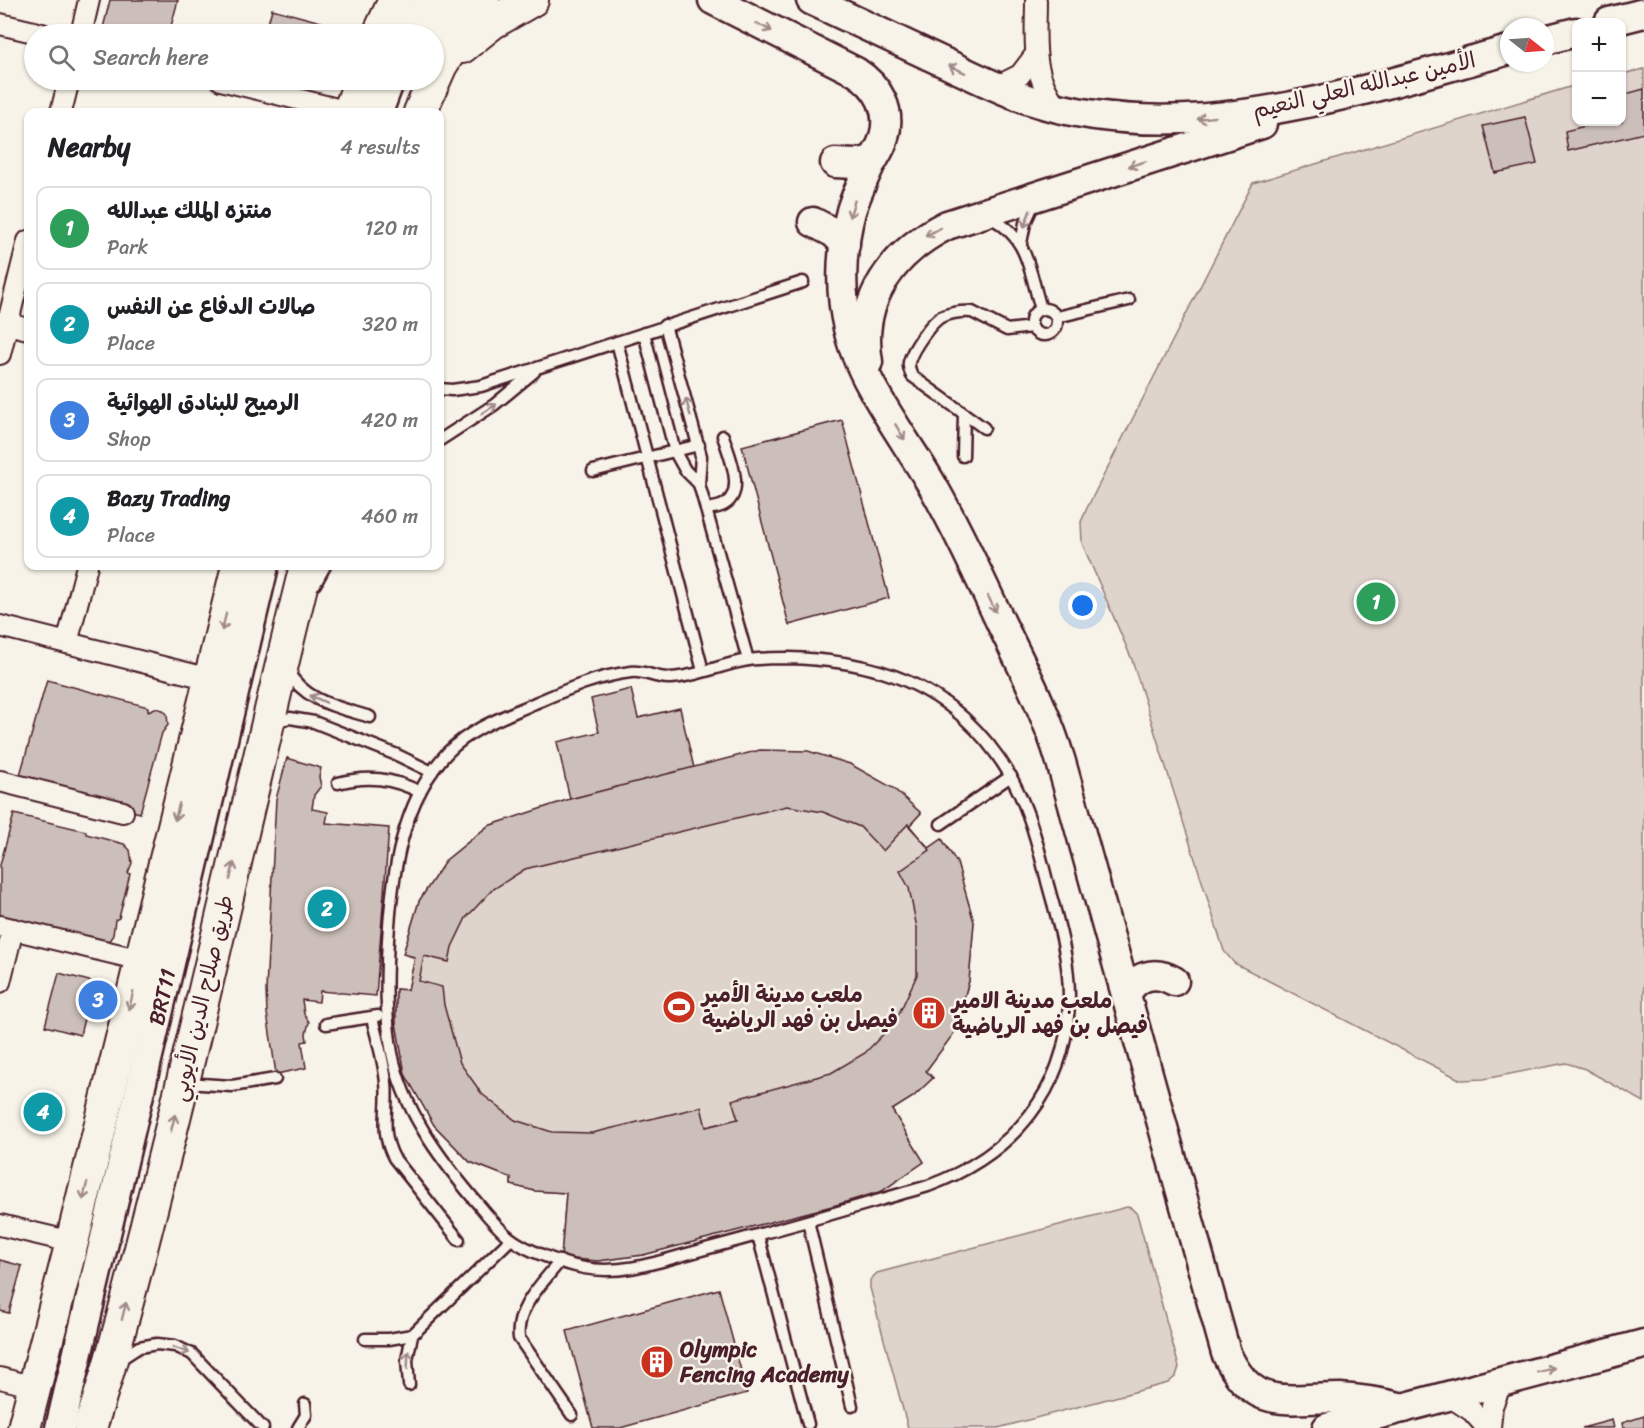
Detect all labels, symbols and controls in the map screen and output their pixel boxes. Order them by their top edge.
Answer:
north arrow [1500,18,1554,72]
map controls [1572,18,1626,126]
button: + [1572,18,1626,72]
one-way arrow [755,22,773,34]
search box [24,24,444,90]
text: Search here [93,38,209,77]
street label: الأمين عبدالله العلي النعيم [1248,40,1480,130]
icon: search [45,41,78,74]
one-way arrow [949,62,967,74]
button: − [1572,72,1626,126]
one-way arrow [1197,113,1217,124]
text: Nearby [48,124,130,170]
text: 4 results [340,130,420,165]
one-way arrow [1128,159,1147,170]
text: منتزه الملك عبدالله [107,191,272,230]
one-way arrow [846,199,857,218]
one-way arrow [1021,209,1032,228]
text: 1 [65,211,74,246]
text: 120 m [365,211,418,246]
one-way arrow [924,227,942,238]
text: Park [107,230,148,265]
text: صالات الدفاع عن النفس [107,287,316,326]
text: 2 [64,307,75,342]
text: 320 m [362,307,418,342]
text: Place [107,326,155,361]
text: الرميح للبنادق الهوائية [107,383,299,422]
one-way arrow [682,397,693,416]
one-way arrow [480,402,497,415]
text: 3 [64,403,75,438]
text: 420 m [361,403,418,438]
text: Shop [107,422,151,457]
one-way arrow [894,423,906,440]
text: Bazy Trading [107,479,231,518]
text: 4 [63,499,76,534]
text: 460 m [361,499,418,534]
text: Place [107,518,155,553]
pin: 1 [1356,580,1396,624]
your location [1068,591,1097,620]
one-way arrow [987,594,998,612]
one-way arrow [217,613,229,632]
one-way arrow [309,693,327,704]
one-way arrow [171,802,183,821]
one-way arrow [227,862,239,881]
pin: 2 [308,886,346,932]
street label: طريق صلاح الدين الأيوبي [159,891,245,1105]
street label: BRT11 [137,965,187,1029]
place label: ملعب مدينة الأمير فيصل بن فهد الرياضية [700,975,898,1039]
pin: 3 [78,978,118,1022]
place label: ملعب مدينة الامير فيصل بن فهد الرياضية [950,981,1148,1045]
sports icon: ملعب مدينة الأمير فيصل بن فهد الرياضية [661,989,697,1025]
one-way arrow [124,991,136,1010]
building icon: ملعب مدينة الامير فيصل بن فهد الرياضية [911,995,947,1031]
pin: 4 [24,1090,63,1134]
one-way arrow [167,1113,179,1132]
one-way arrow [78,1181,90,1200]
one-way arrow [119,1302,131,1321]
place label: Olympic Fencing Academy [679,1330,849,1394]
building icon: Olympic Fencing Academy [639,1344,675,1380]
one-way arrow [171,1345,190,1356]
one-way arrow [402,1350,413,1370]
one-way arrow [1537,1364,1556,1375]

